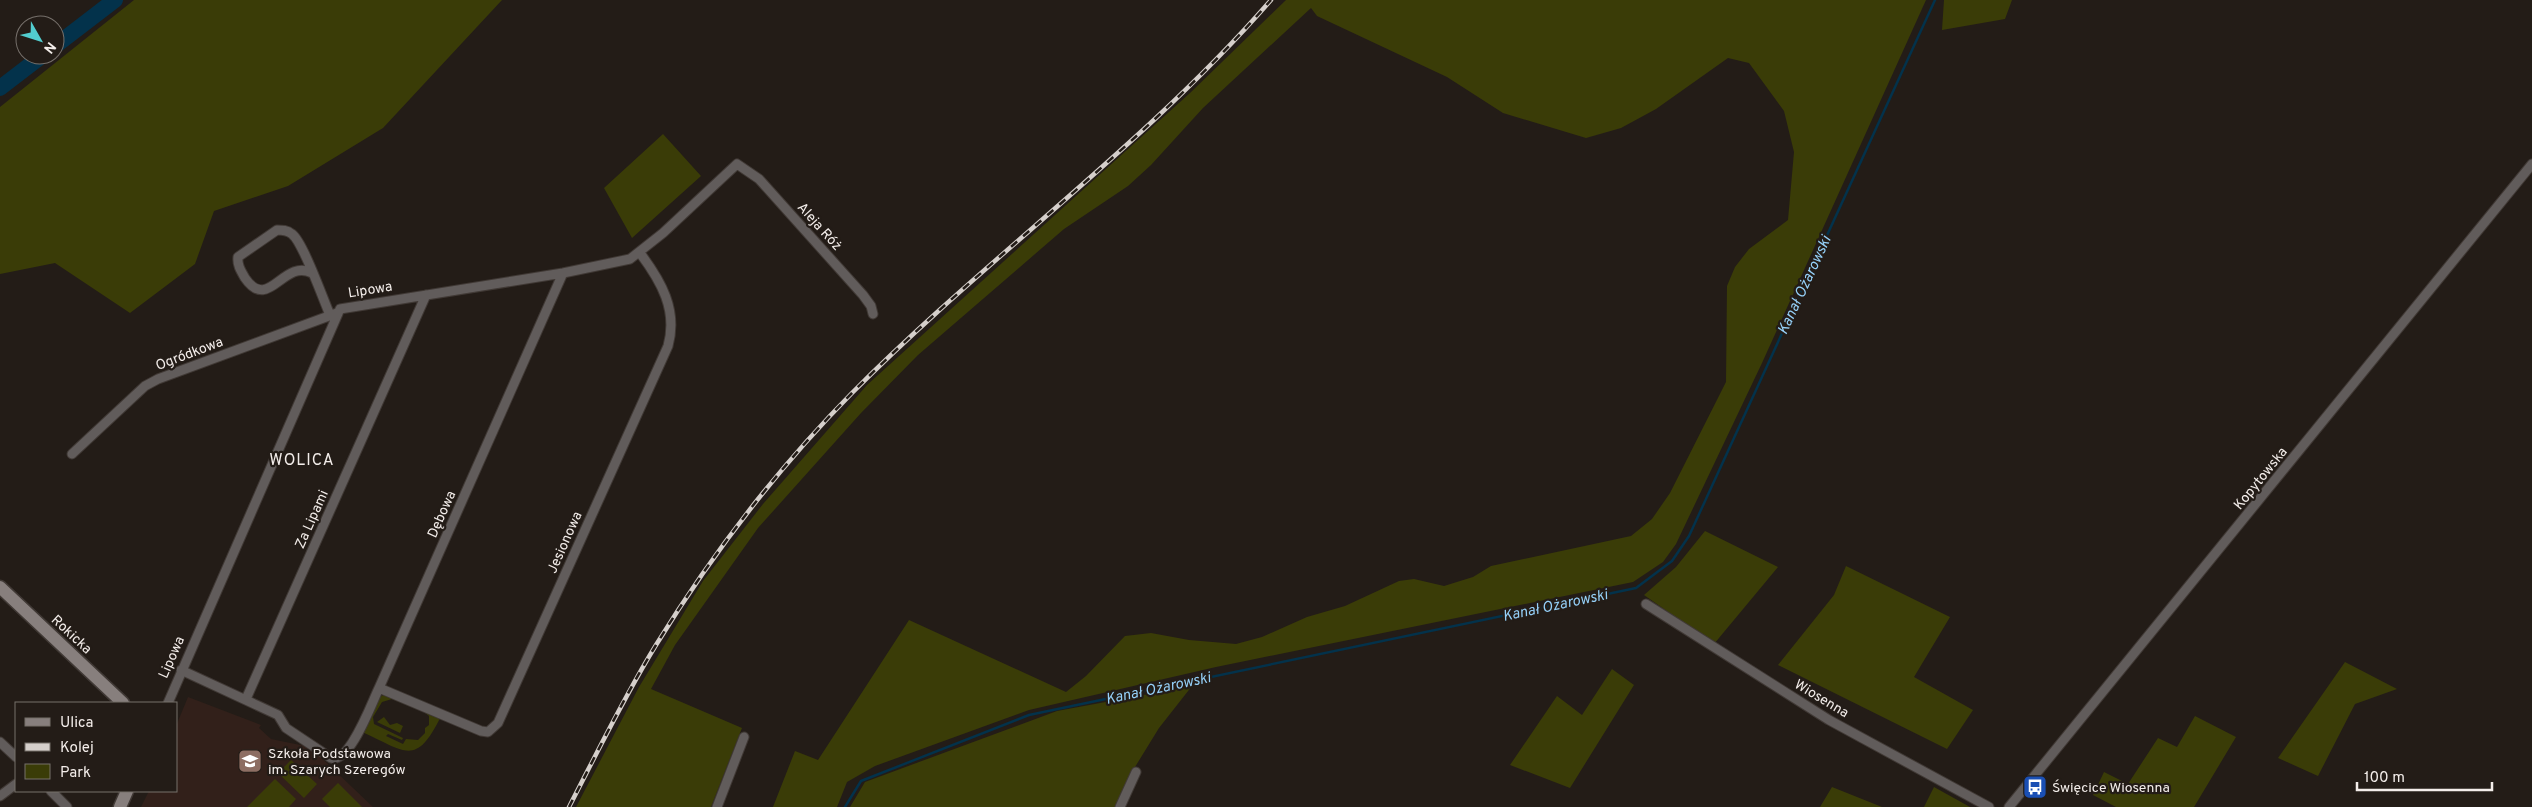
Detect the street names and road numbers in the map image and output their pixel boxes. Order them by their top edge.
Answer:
street label: Aleja Róż [793,199,845,255]
street label: Lipowa [347,279,394,302]
street label: Ogródkowa [153,334,226,375]
street label: Kopytowska [2231,444,2292,514]
street label: Za Lipami [292,488,333,551]
street label: Dębowa [424,488,460,541]
street label: Jesionowa [544,509,587,576]
street label: Rokicka [47,612,95,658]
street label: Lipowa [156,634,189,681]
street label: Wiosenna [1791,676,1852,722]

